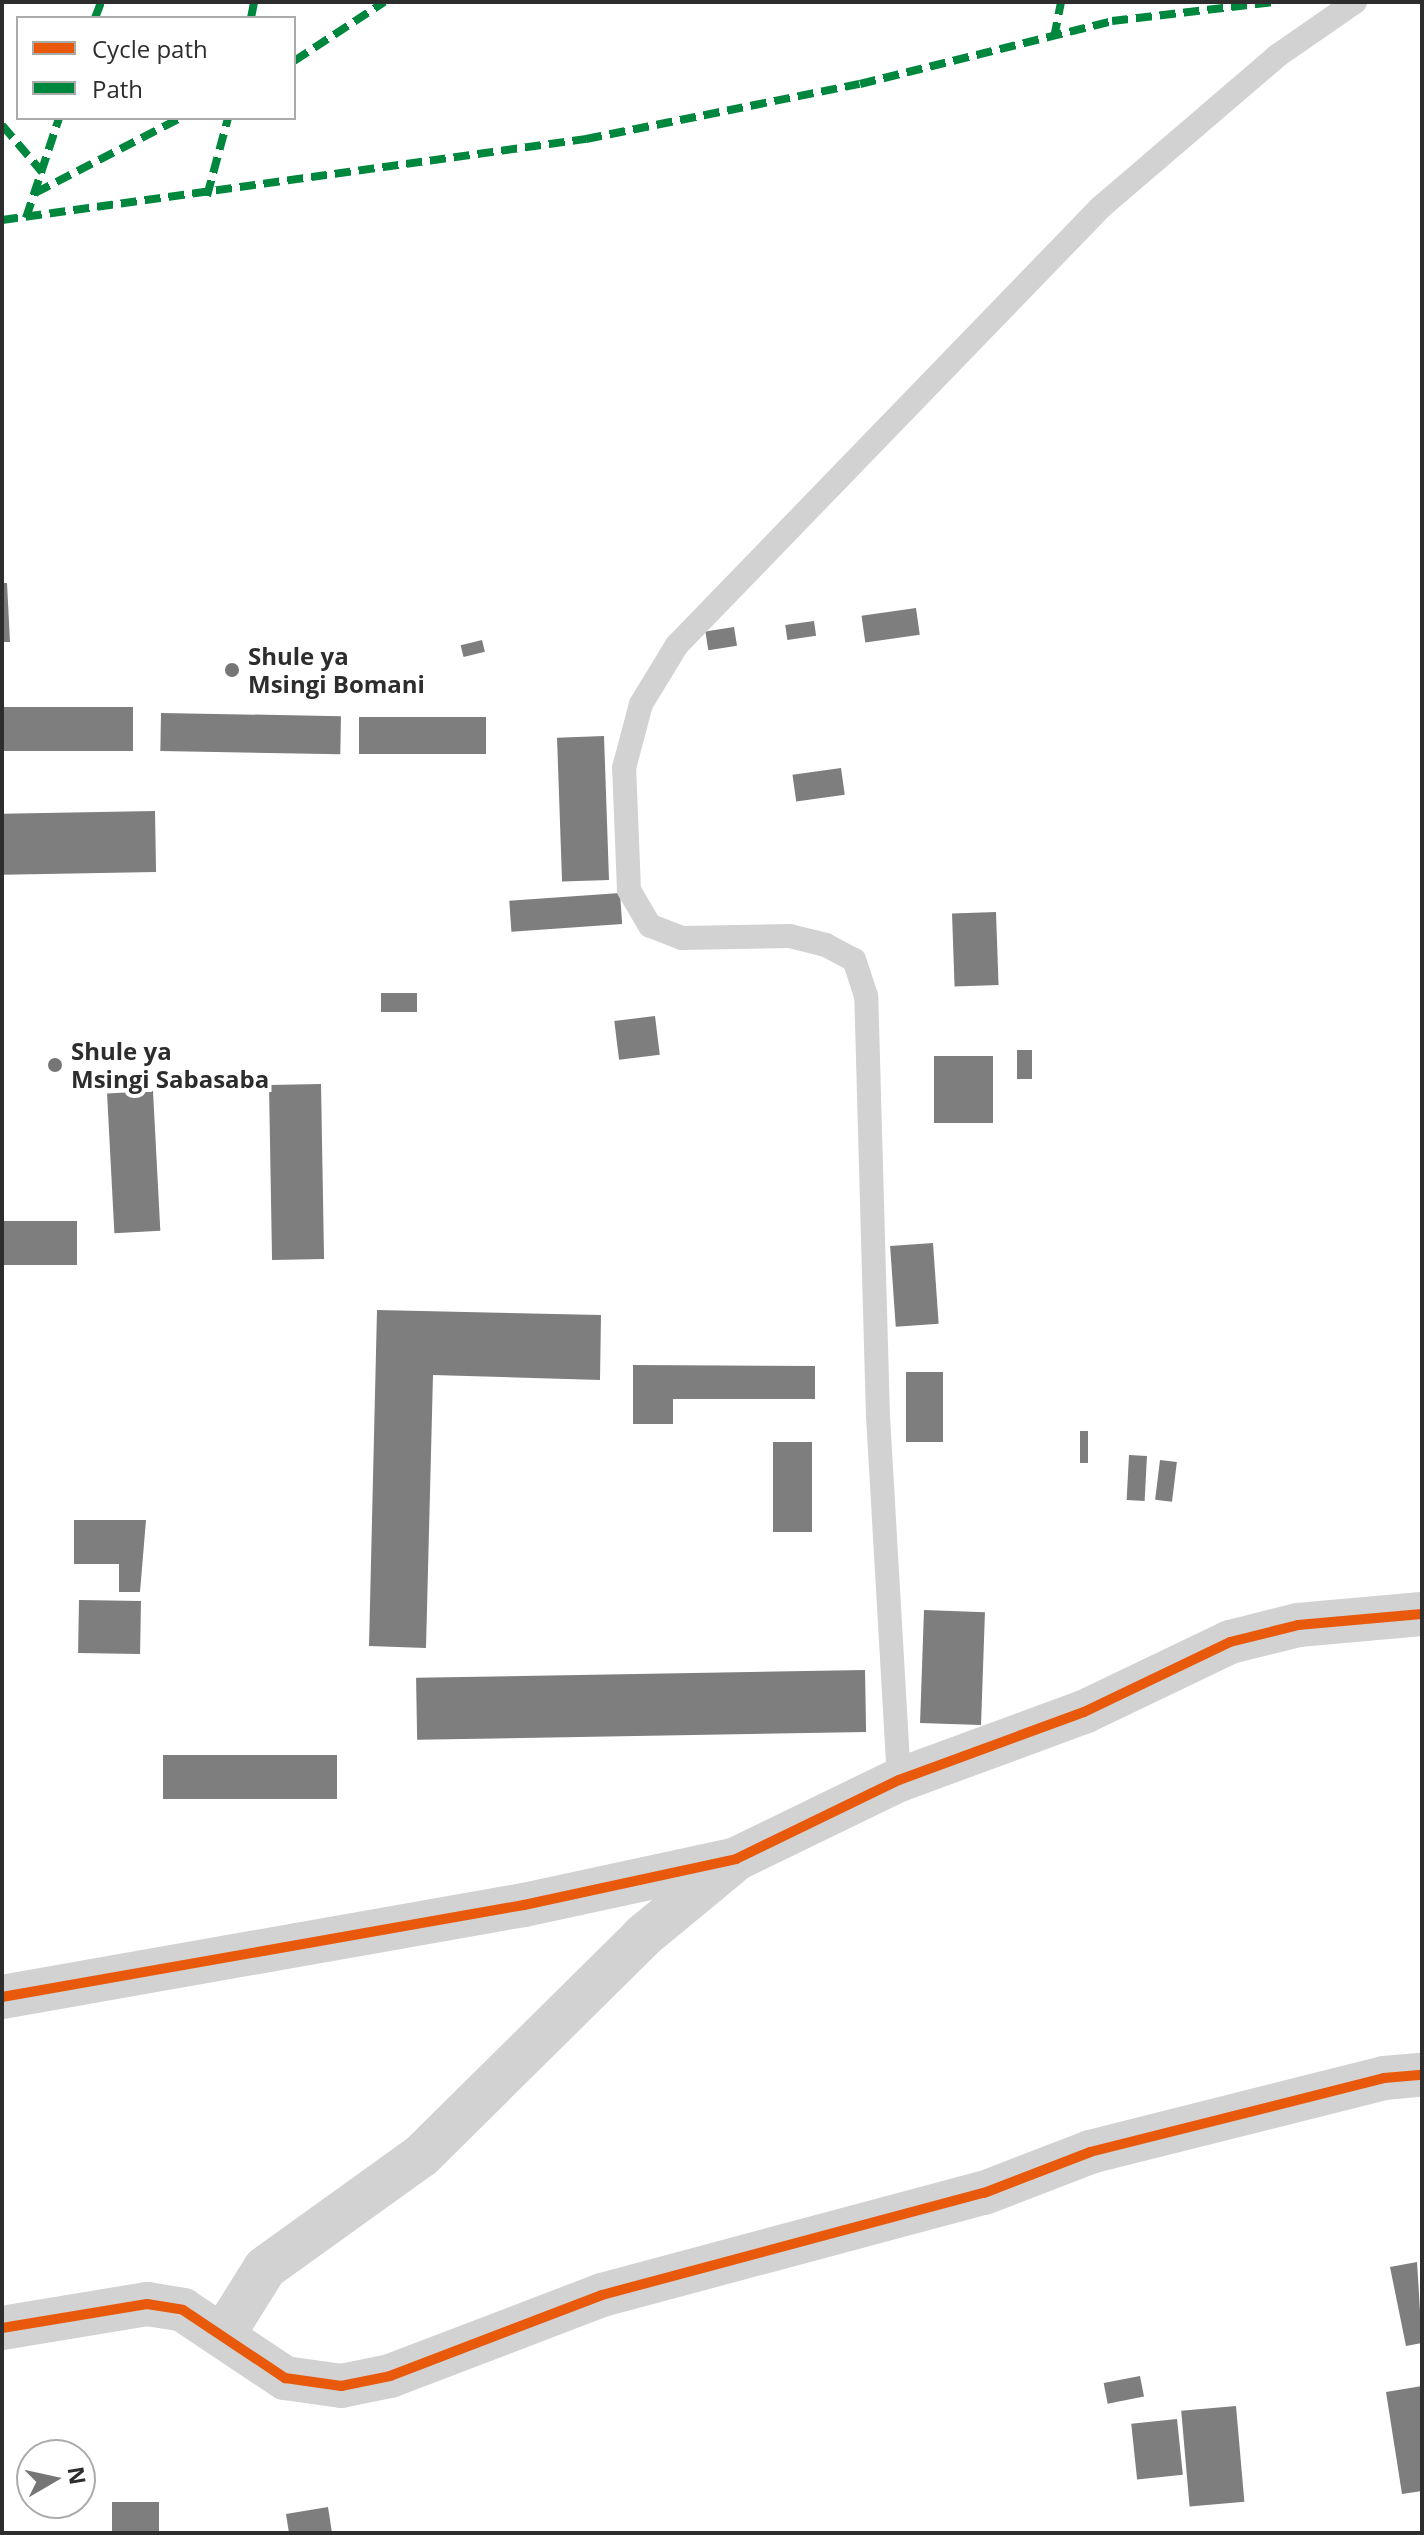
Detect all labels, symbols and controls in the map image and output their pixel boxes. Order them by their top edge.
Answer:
legend [16,16,296,120]
text: Cycle path [92,32,208,65]
text: Path [92,72,143,105]
place label: Shule ya Msingi Bomani [248,642,425,698]
marker: Shule ya Msingi Bomani [223,661,241,679]
place label: Shule ya Msingi Sabasaba [71,1037,269,1093]
marker: Shule ya Msingi Sabasaba [46,1056,64,1074]
north arrow [16,2439,96,2519]
text: N [62,2464,94,2487]

